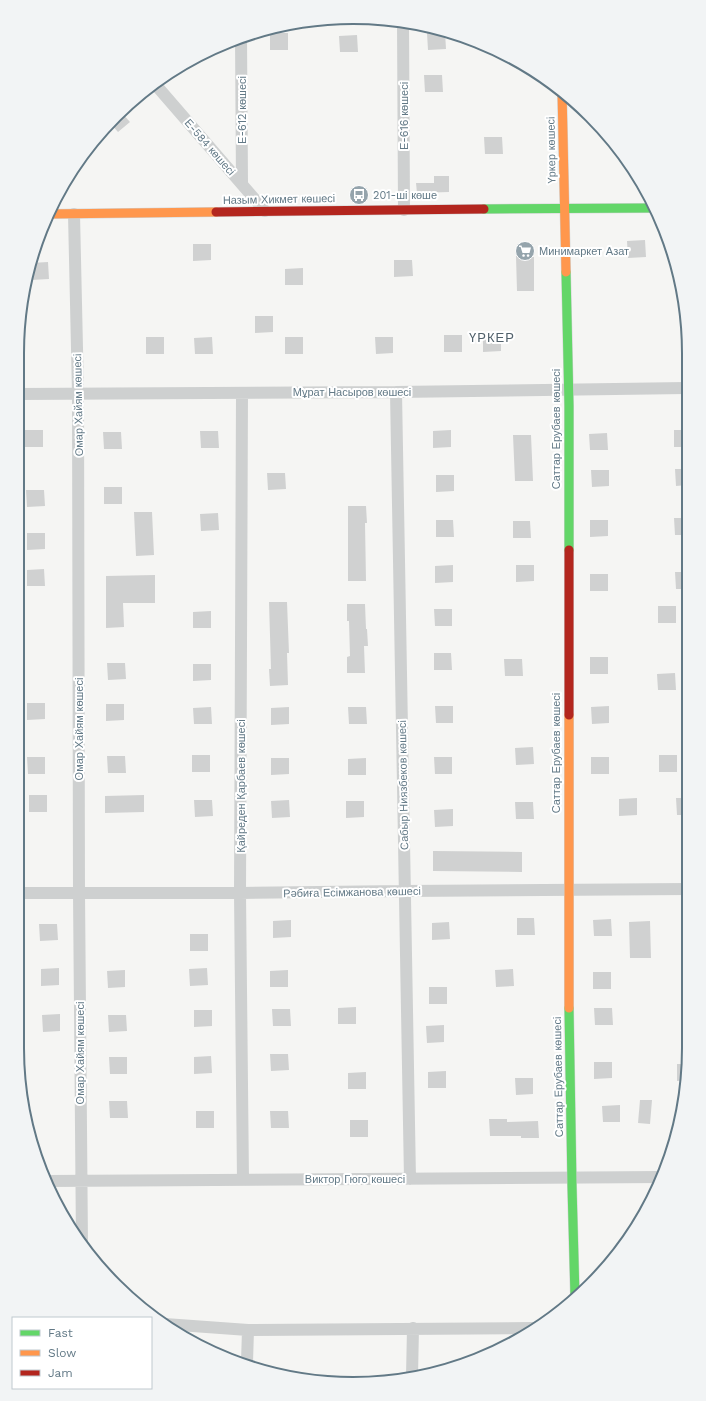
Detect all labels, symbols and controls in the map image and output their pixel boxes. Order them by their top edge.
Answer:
street label: Е-612 көшесі [236,76,249,144]
street label: Е-616 көшесі [398,82,411,150]
street label: Е-584 көшесі [182,116,238,178]
street label: Үркер көшесі [544,116,559,184]
bus stop icon: 201-ші көше [348,184,370,206]
place label: 201-ші көше [373,189,437,202]
street label: Назым Хикмет көшесі [223,192,335,207]
supermarket icon: Минимаркет Азат [514,240,536,262]
place label: Минимаркет Азат [539,245,629,258]
district label: ҮРКЕР [469,330,515,345]
street label: Омар Хайям көшесі [71,353,86,456]
street label: Саттар Ерубаев көшесі [550,369,563,489]
street label: Мұрат Насыров көшесі [293,386,411,399]
street label: Омар Хайям көшесі [73,678,86,780]
street label: Саттар Ерубаев көшесі [550,693,563,813]
street label: Қайреден Қарбаев көшесі [235,719,248,853]
street label: Сабыр Ниязбеков көшесі [396,720,411,850]
street label: Рәбиға Есімжанова көшесі [283,885,421,900]
street label: Омар Хайям көшесі [74,1002,87,1104]
street label: Саттар Ерубаев көшесі [551,1017,566,1137]
street label: Виктор Гюго көшесі [305,1173,405,1186]
legend [12,1317,152,1389]
text: Fast [48,1326,73,1340]
text: Slow [48,1346,76,1360]
text: Jam [48,1366,73,1380]

